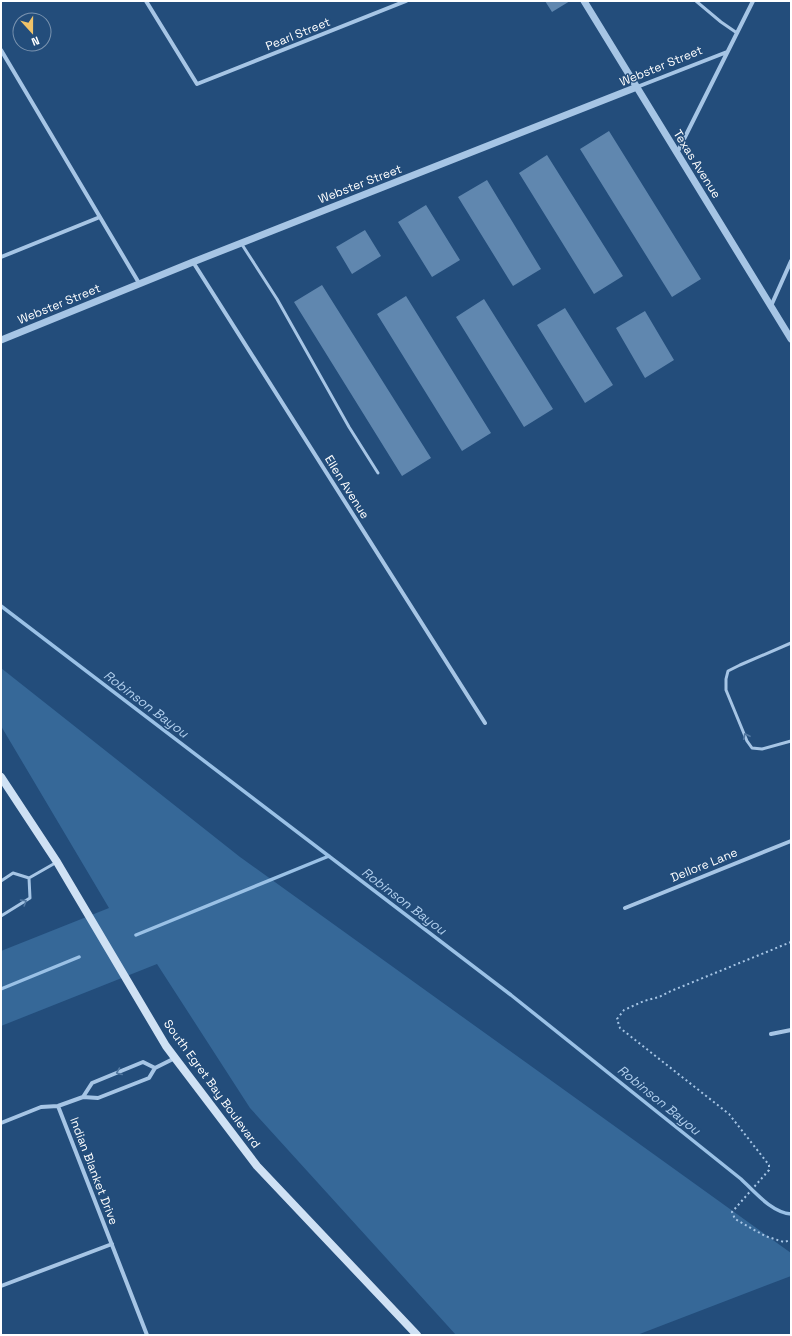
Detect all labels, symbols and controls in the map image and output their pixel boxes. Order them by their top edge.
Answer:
north arrow [12,12,52,52]
street label: Pearl Street [263,14,333,54]
text: N [30,33,42,49]
street label: Webster Street [617,42,705,90]
street label: Texas Avenue [670,127,724,201]
street label: Webster Street [316,161,404,207]
street label: Webster Street [15,280,103,328]
street label: Ellen Avenue [321,452,373,522]
water label: Robinson Bayou [100,667,193,742]
one-way arrow [743,733,751,741]
street label: Dellore Lane [668,844,740,886]
water label: Robinson Bayou [358,864,451,939]
one-way arrow [20,899,27,906]
street label: South Egret Bay Boulevard [160,1017,264,1151]
water label: Robinson Bayou [614,1061,705,1139]
one-way arrow [116,1067,123,1075]
street label: Indian Blanket Drive [66,1115,122,1227]

